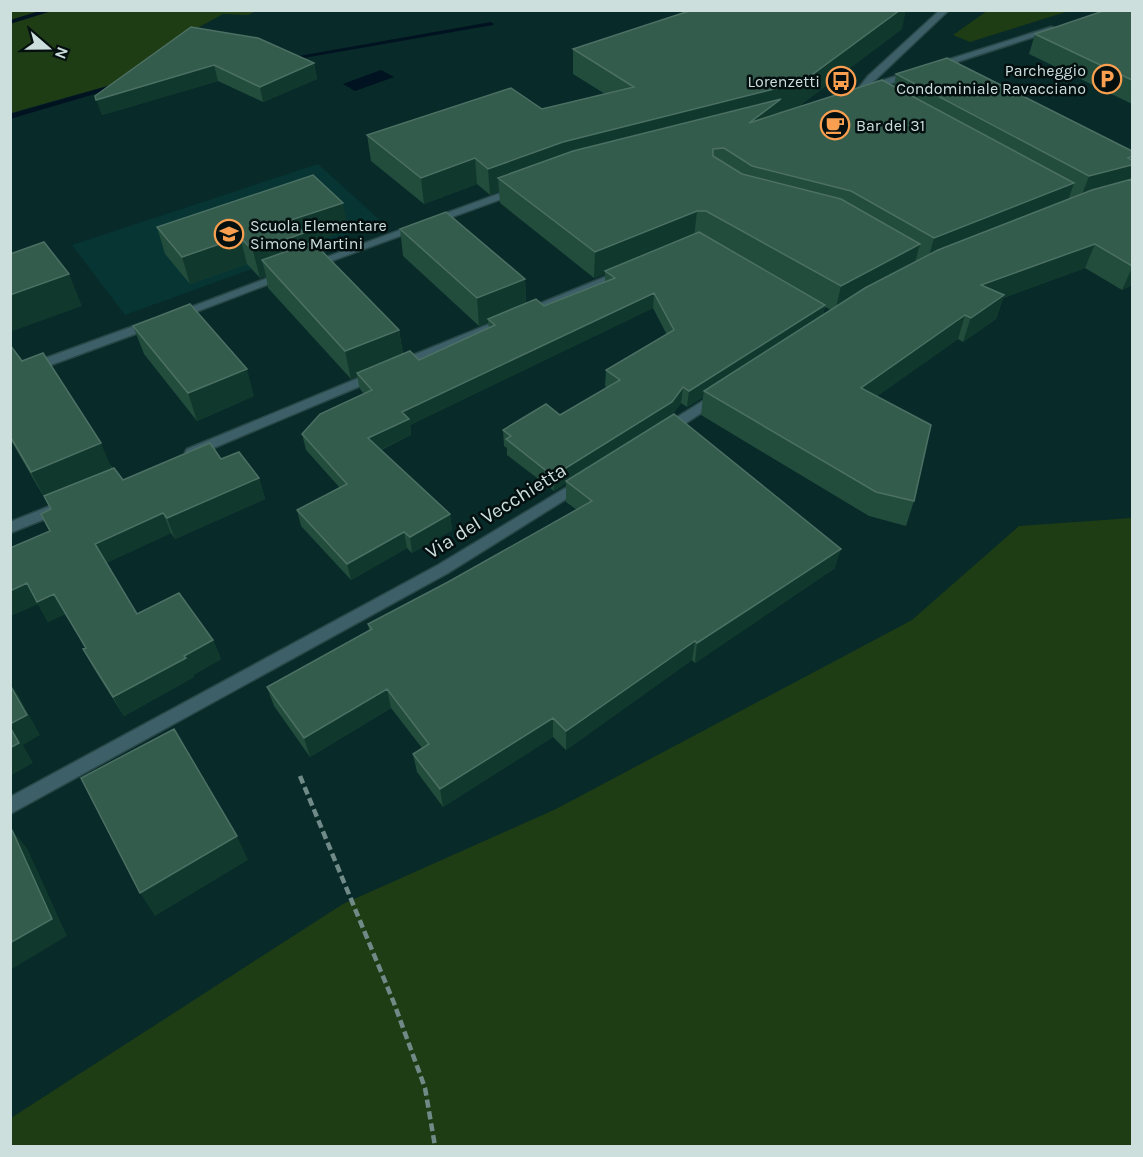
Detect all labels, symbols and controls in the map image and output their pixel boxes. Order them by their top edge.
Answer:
north arrow [18,18,78,78]
text: N [51,44,73,62]
place label: Parcheggio Condominiale Ravacciano [896,61,1086,98]
parking icon: Parcheggio Condominiale Ravacciano [1091,63,1123,95]
bus stop icon: Lorenzetti [825,65,857,97]
place label: Lorenzetti [748,72,820,91]
cafe icon: Bar del 31 [819,109,851,141]
place label: Bar del 31 [856,116,925,135]
place label: Scuola Elementare Simone Martini [250,216,387,253]
school or university icon: Scuola Elementare Simone Martini [213,218,245,250]
street label: Via del Vecchietta [422,459,570,563]

